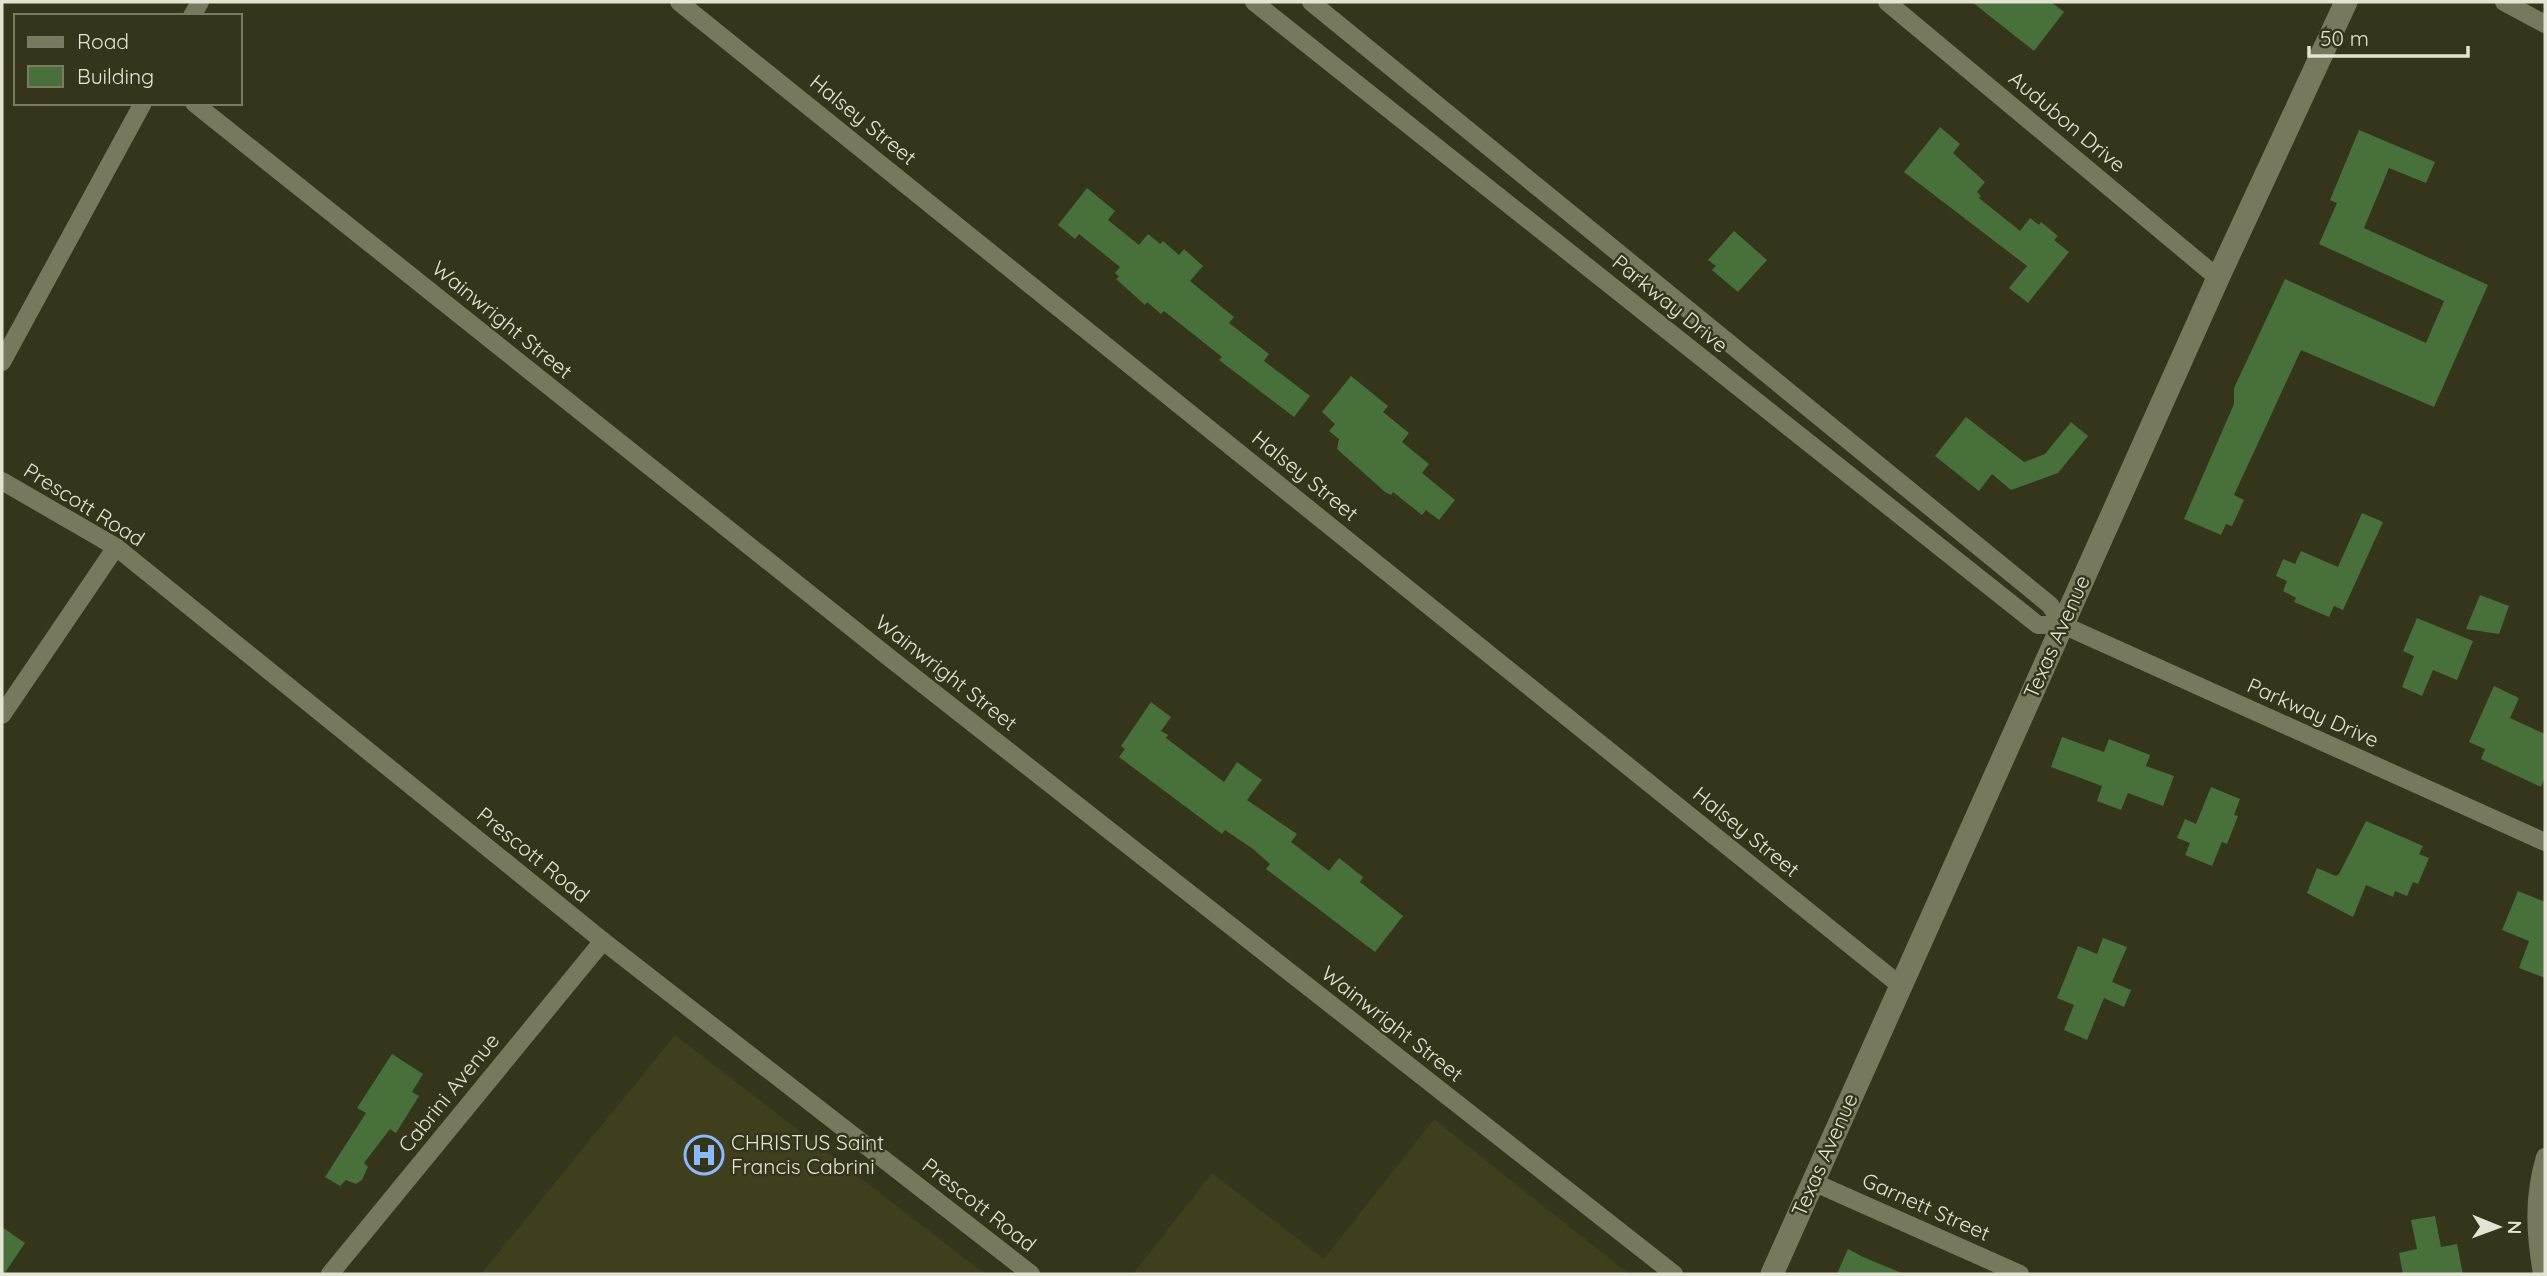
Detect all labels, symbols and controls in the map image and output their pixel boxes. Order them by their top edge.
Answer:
legend [14,14,242,105]
scale bar [2309,14,2468,58]
text: 50 m [2320,25,2369,51]
text: Road [77,28,129,54]
text: Building [77,63,154,89]
street label: Audubon Drive [2004,65,2131,178]
street label: Halsey Street [805,68,922,170]
street label: Parkway Drive [1608,249,1734,358]
street label: Wainwright Street [427,255,578,384]
street label: Halsey Street [1247,424,1364,526]
street label: Prescott Road [19,457,150,552]
street label: Texas Avenue [2017,571,2095,702]
street label: Wainwright Street [870,609,1023,736]
street label: Parkway Drive [2244,671,2383,753]
street label: Halsey Street [1688,780,1805,882]
street label: Prescott Road [472,801,595,908]
street label: Wainwright Street [1316,960,1469,1087]
street label: Cabrini Avenue [392,1027,504,1157]
street label: Texas Avenue [1785,1089,1863,1220]
place label: CHRISTUS Saint Francis Cabrini [731,1129,884,1179]
hospital icon: CHRISTUS Saint Francis Cabrini [683,1134,725,1176]
street label: Prescott Road [917,1152,1042,1257]
street label: Garnett Street [1859,1166,1994,1246]
north arrow [2463,1192,2533,1262]
text: N [2503,1220,2527,1234]

